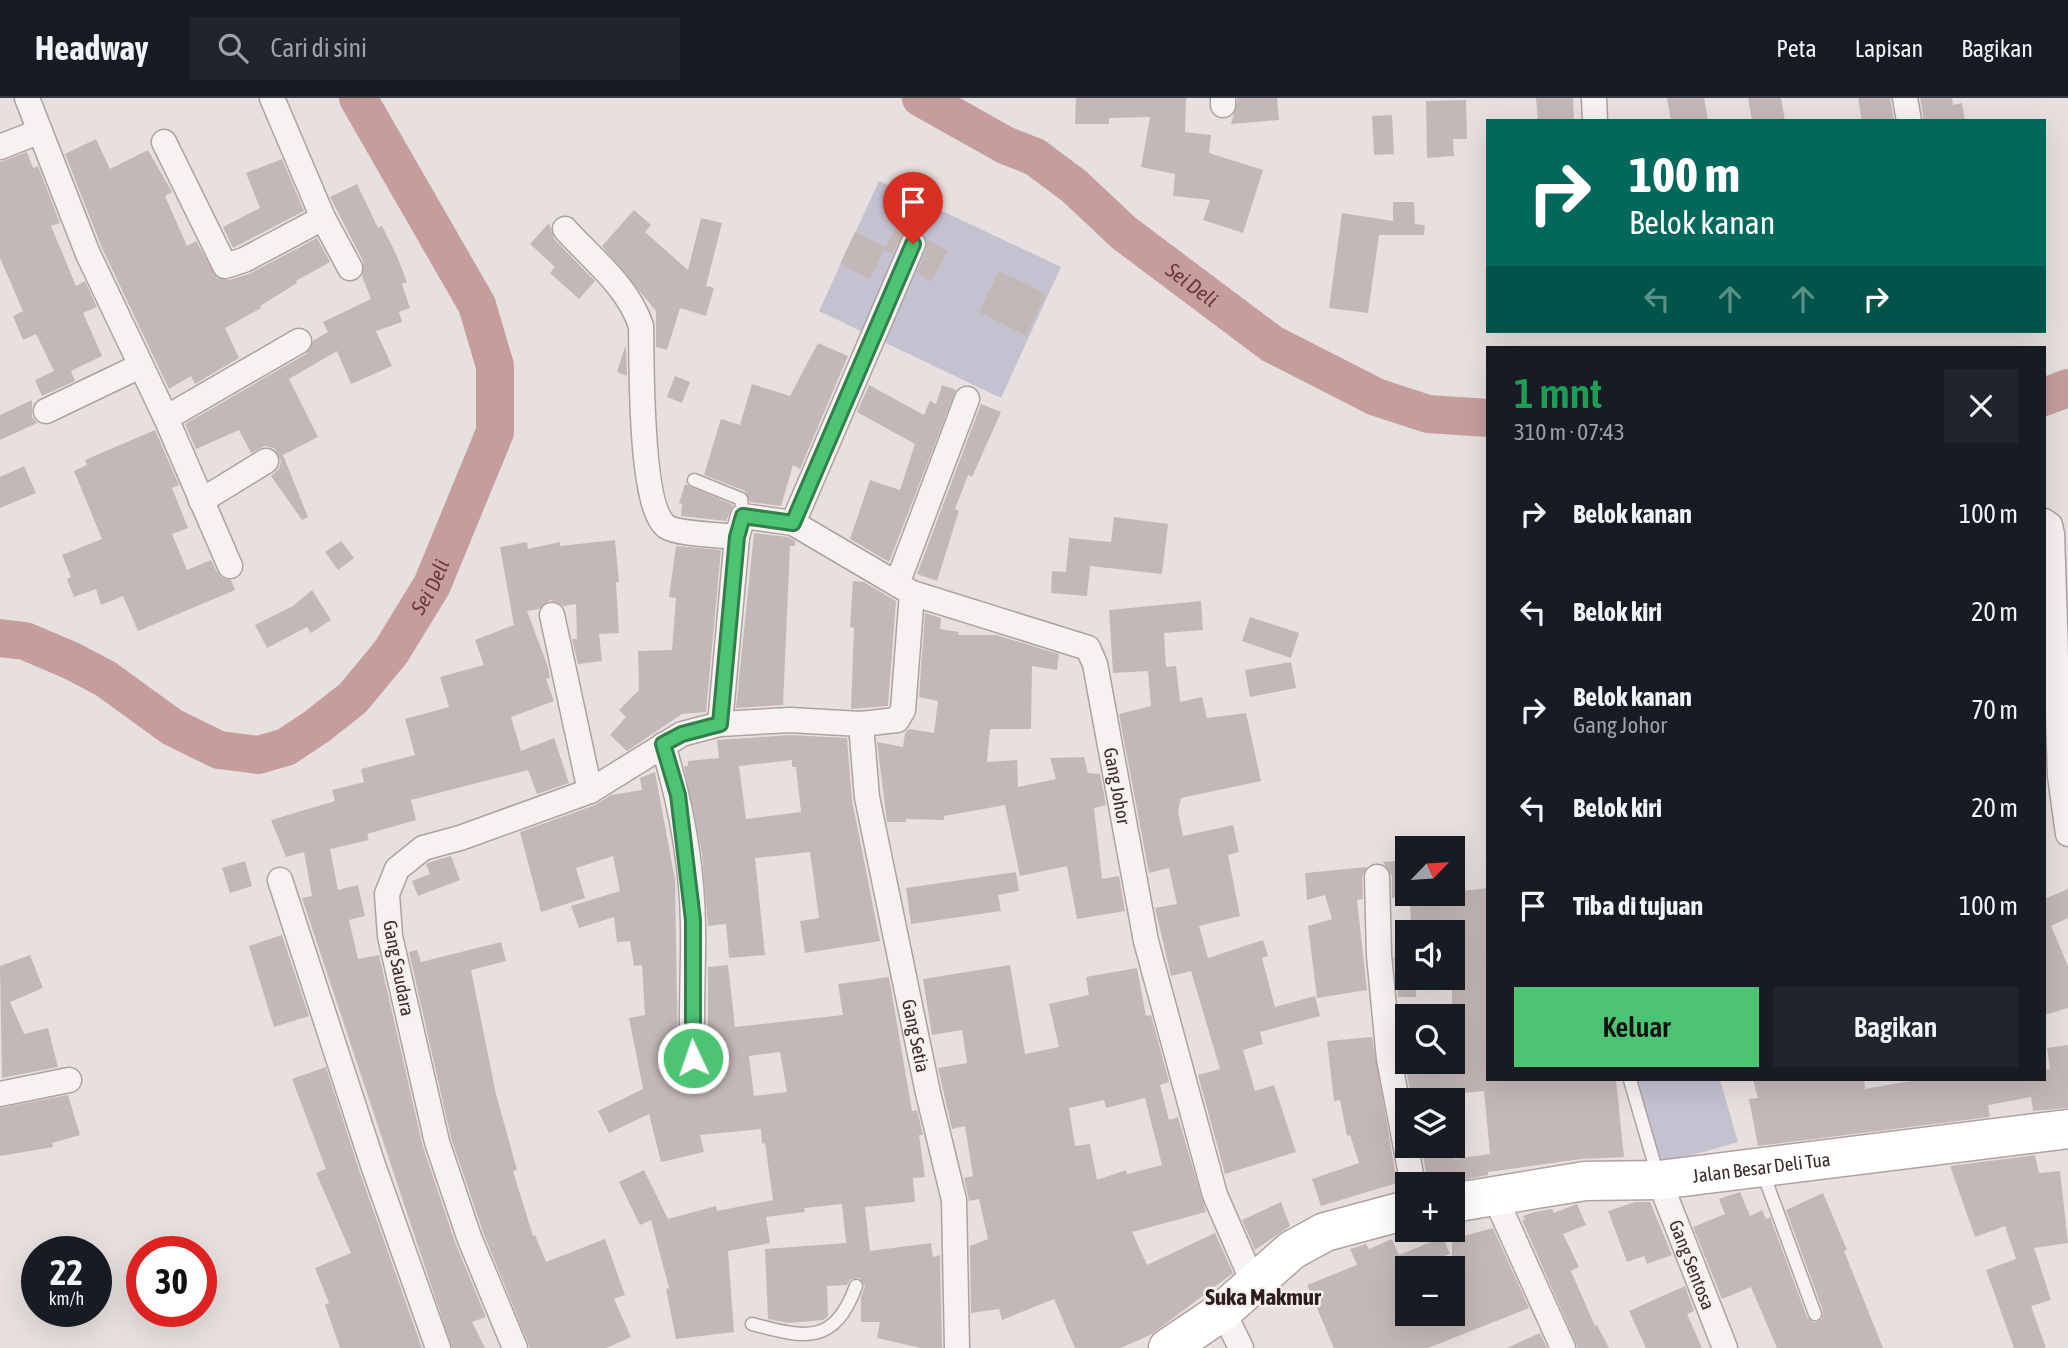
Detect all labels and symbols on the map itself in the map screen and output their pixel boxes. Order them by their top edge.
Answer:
pin [883,172,943,244]
water label: Sei Deli [1161,257,1223,311]
water label: Sei Deli [405,556,453,619]
street label: Gang Johor [1100,746,1135,827]
north arrow [1395,836,1465,906]
street label: Gang Saudara [379,918,419,1018]
street label: Gang Setia [898,997,934,1074]
position arrow [656,1021,730,1095]
street label: Jalan Besar Deli Tua [1691,1148,1832,1187]
street label: Gang Sentosa [1665,1217,1720,1313]
speed limit sign: 30 [126,1236,217,1327]
district label: Suka Makmur [1205,1284,1322,1310]

